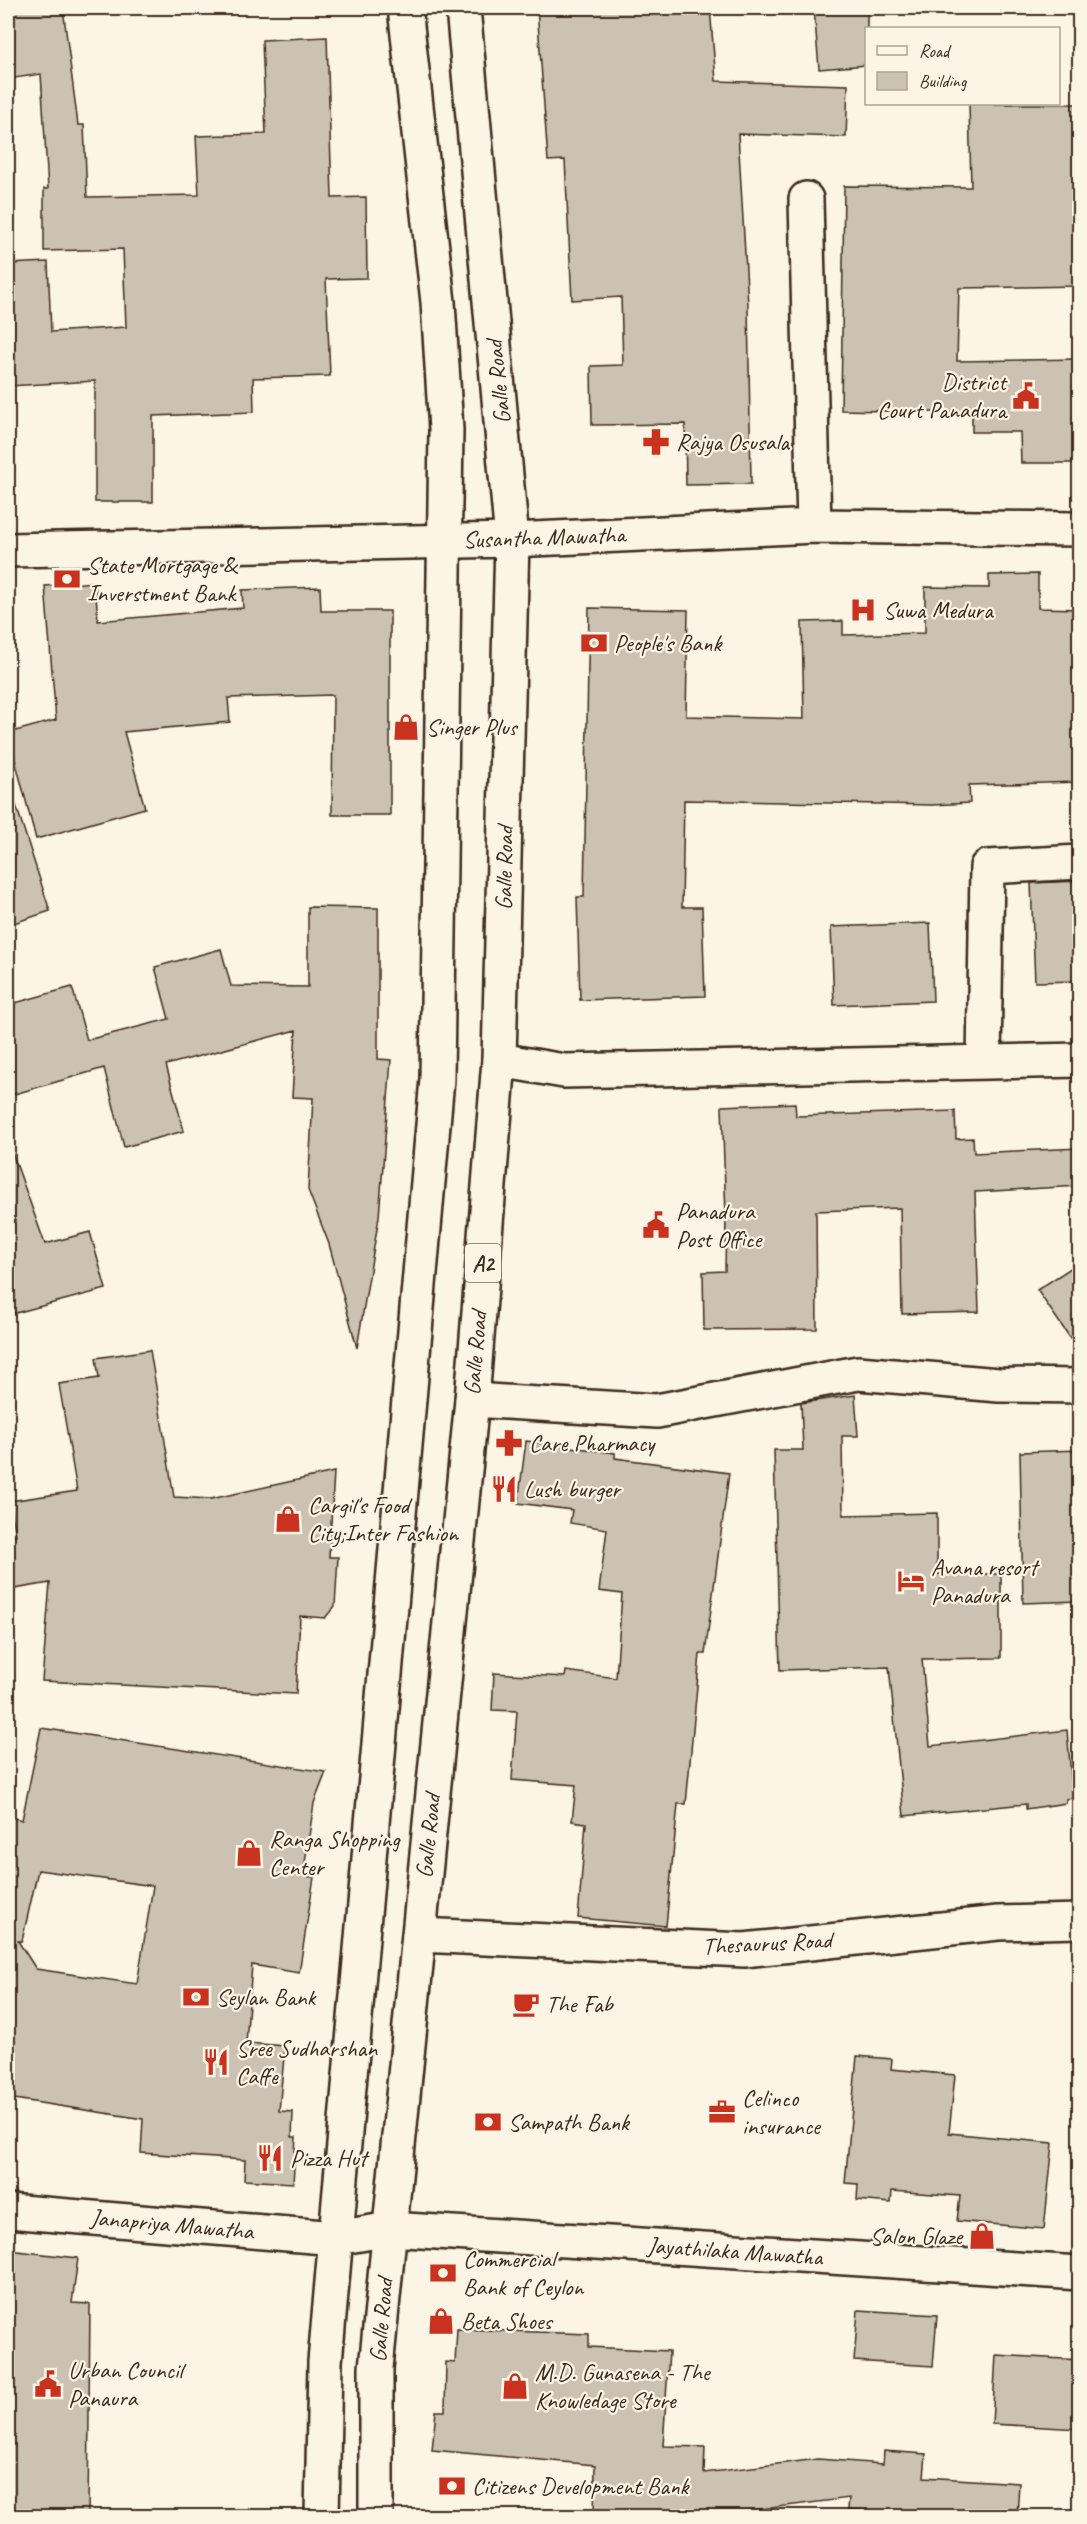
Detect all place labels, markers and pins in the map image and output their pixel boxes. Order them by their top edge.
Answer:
place label: District Court Panadura [877,367,1008,425]
public building icon: District Court Panadura [1011,381,1041,411]
pharmacy icon: Rajya Osusala [641,427,671,457]
place label: Rajya Osusala [676,427,790,457]
place label: State Mortgage & Inverstment Bank [87,550,239,608]
bank icon: State Mortgage & Inverstment Bank [52,564,82,594]
hospital icon: Suwa Medura [848,595,878,625]
place label: Suwa Medura [883,595,994,625]
bank icon: People's Bank [579,628,609,658]
place label: People's Bank [614,628,723,658]
shop icon: Singer Plus [391,712,421,742]
place label: Singer Plus [426,712,519,742]
place label: Panadura Post Office [676,1196,763,1254]
public building icon: Panadura Post Office [641,1210,671,1240]
pharmacy icon: Care Pharmacy [494,1428,524,1458]
place label: Care Pharmacy [529,1428,656,1458]
restaurant icon: Lush burger [489,1474,519,1504]
place label: Lush burger [524,1474,622,1504]
place label: Cargil's Food City;Inter Fashion [308,1490,459,1548]
shop icon: Cargil's Food City;Inter Fashion [273,1504,303,1534]
place label: Avana resort Panadura [931,1552,1040,1610]
hotel icon: Avana resort Panadura [896,1566,926,1596]
place label: Ranga Shopping Center [269,1824,401,1882]
shop icon: Ranga Shopping Center [234,1838,264,1868]
bank icon: Seylan Bank [181,1982,211,2012]
place label: Seylan Bank [216,1982,318,2012]
cafe icon: The Fab [511,1989,541,2019]
place label: The Fab [546,1989,614,2019]
place label: Sree Sudharshan Caffe [236,2033,378,2091]
restaurant icon: Sree Sudharshan Caffe [201,2047,231,2077]
place label: Celinco insurance [742,2083,822,2141]
office icon: Celinco insurance [707,2097,737,2127]
bank icon: Sampath Bank [473,2107,503,2137]
place label: Sampath Bank [508,2107,631,2137]
restaurant icon: Pizza Hut [255,2143,285,2173]
place label: Pizza Hut [290,2143,370,2173]
place label: Salon Glaze [870,2221,964,2251]
shop icon: Salon Glaze [967,2221,997,2251]
place label: Commercial Bank of Ceylon [463,2244,584,2302]
bank icon: Commercial Bank of Ceylon [428,2258,458,2288]
shop icon: Beta Shoes [426,2306,456,2336]
place label: Beta Shoes [461,2306,553,2336]
place label: Urban Council Panaura [68,2355,186,2413]
place label: M.D. Gunasena - The Knowledage Store [535,2357,712,2415]
public building icon: Urban Council Panaura [33,2369,63,2399]
shop icon: M.D. Gunasena - The Knowledage Store [500,2371,530,2401]
bank icon: Citizens Development Bank [437,2471,467,2501]
place label: Citizens Development Bank [472,2471,691,2501]

